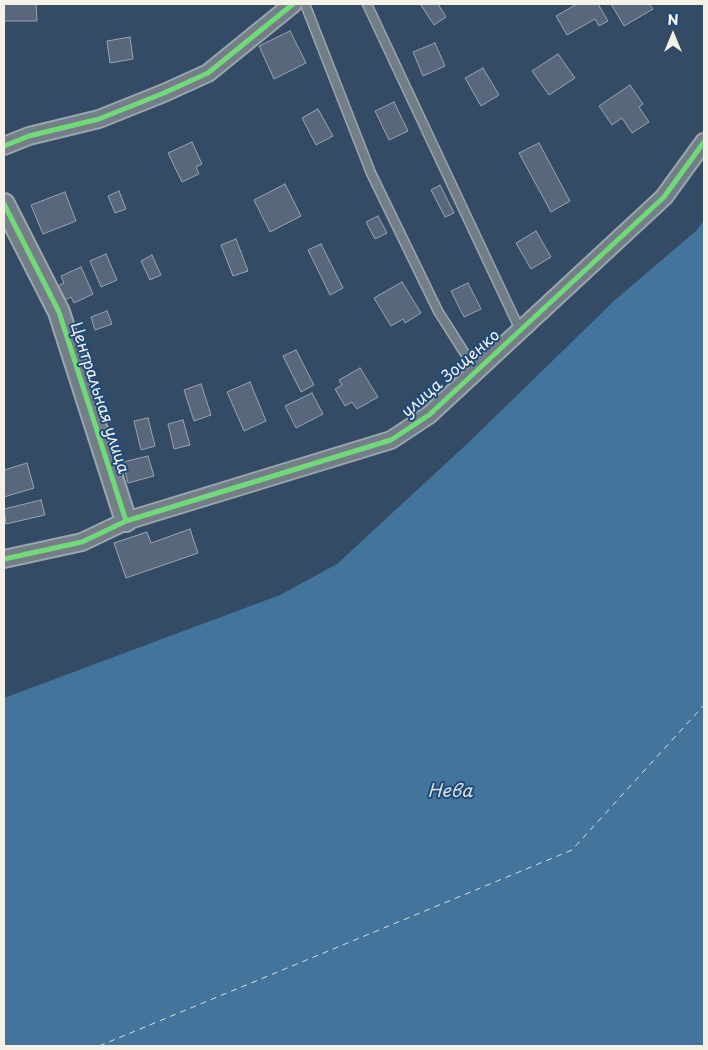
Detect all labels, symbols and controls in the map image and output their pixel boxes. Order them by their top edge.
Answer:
text: N [667,9,679,30]
north arrow [648,10,698,60]
street label: Центральная улица [65,320,133,476]
street label: улица Зощенко [398,326,504,422]
water label: Нева [428,781,472,803]

